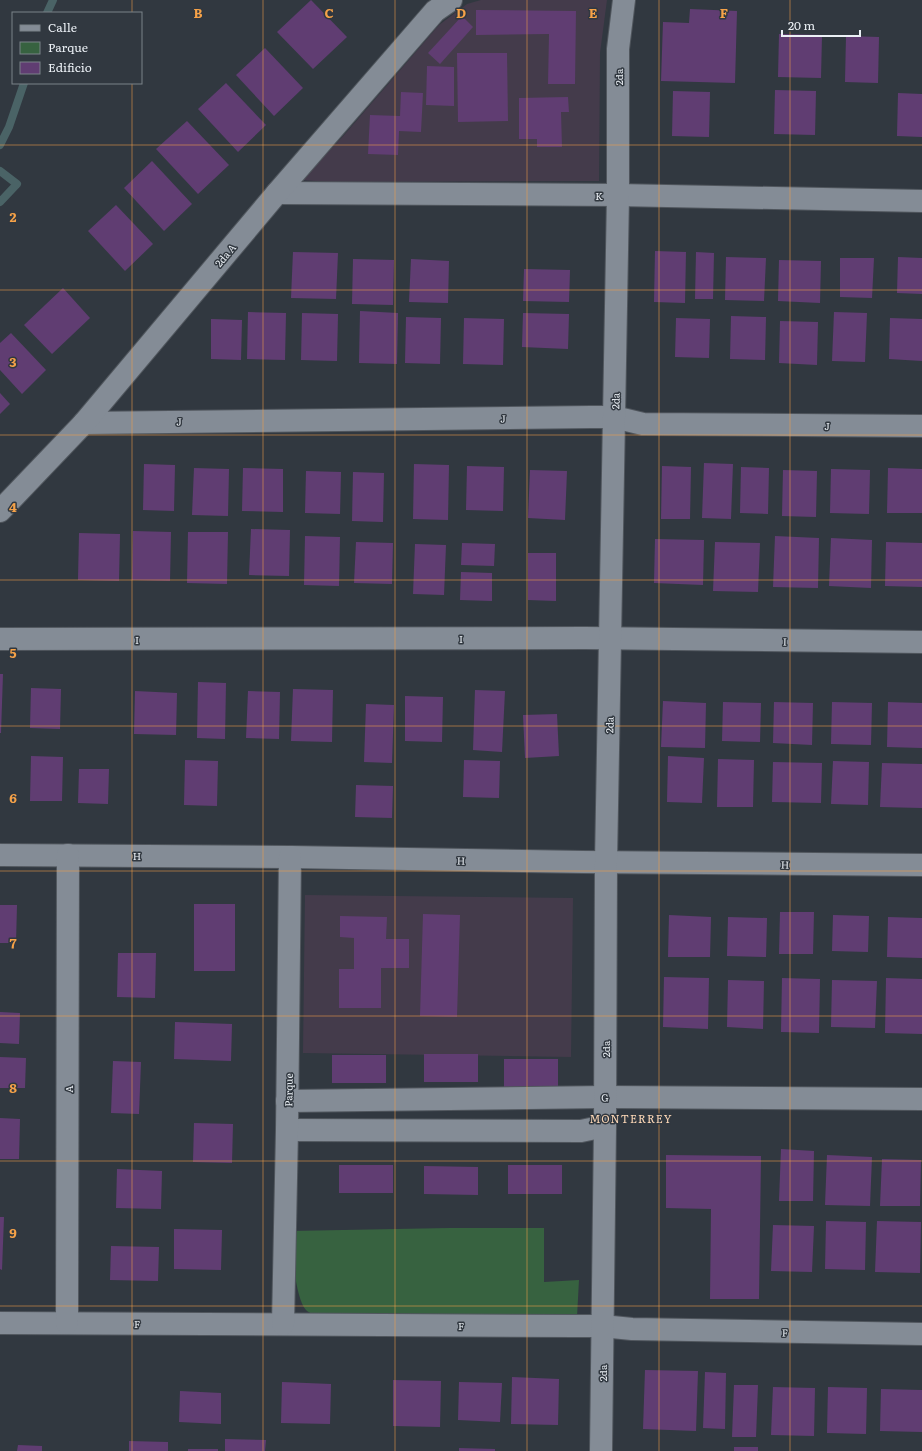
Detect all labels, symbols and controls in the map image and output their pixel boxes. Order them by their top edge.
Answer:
text: B [194,3,203,22]
text: C [324,3,334,22]
text: D [456,3,466,22]
text: E [589,3,598,22]
text: F [720,3,728,22]
legend [12,12,142,84]
scale bar [782,12,860,38]
text: 20 m [788,16,815,34]
text: Calle [48,18,77,36]
text: Parque [48,38,88,56]
text: Edificio [48,58,92,76]
street label: 2da [611,68,626,85]
street label: K [595,188,603,203]
text: 2 [10,207,17,226]
street label: 2da A [211,240,239,270]
text: 3 [9,352,17,371]
street label: 2da [607,392,623,409]
street label: J [500,410,506,426]
street label: J [176,413,182,429]
street label: J [824,418,830,433]
text: 4 [9,497,17,516]
street label: I [459,631,463,646]
street label: I [135,632,139,647]
street label: I [783,633,787,649]
text: 5 [9,643,17,662]
street label: 2da [601,716,617,733]
text: 6 [9,788,17,807]
street label: H [133,848,141,863]
street label: H [457,852,465,868]
street label: H [781,856,789,872]
text: 7 [9,933,17,952]
street label: 2da [598,1040,613,1057]
street label: Parque [280,1073,296,1107]
text: 8 [9,1078,17,1097]
street label: A [61,1085,76,1093]
street label: G [601,1089,609,1105]
district label: MONTERREY [589,1110,673,1126]
text: 9 [9,1223,17,1242]
street label: F [134,1316,140,1331]
street label: F [458,1318,464,1333]
street label: F [782,1324,788,1340]
street label: 2da [595,1364,610,1381]

